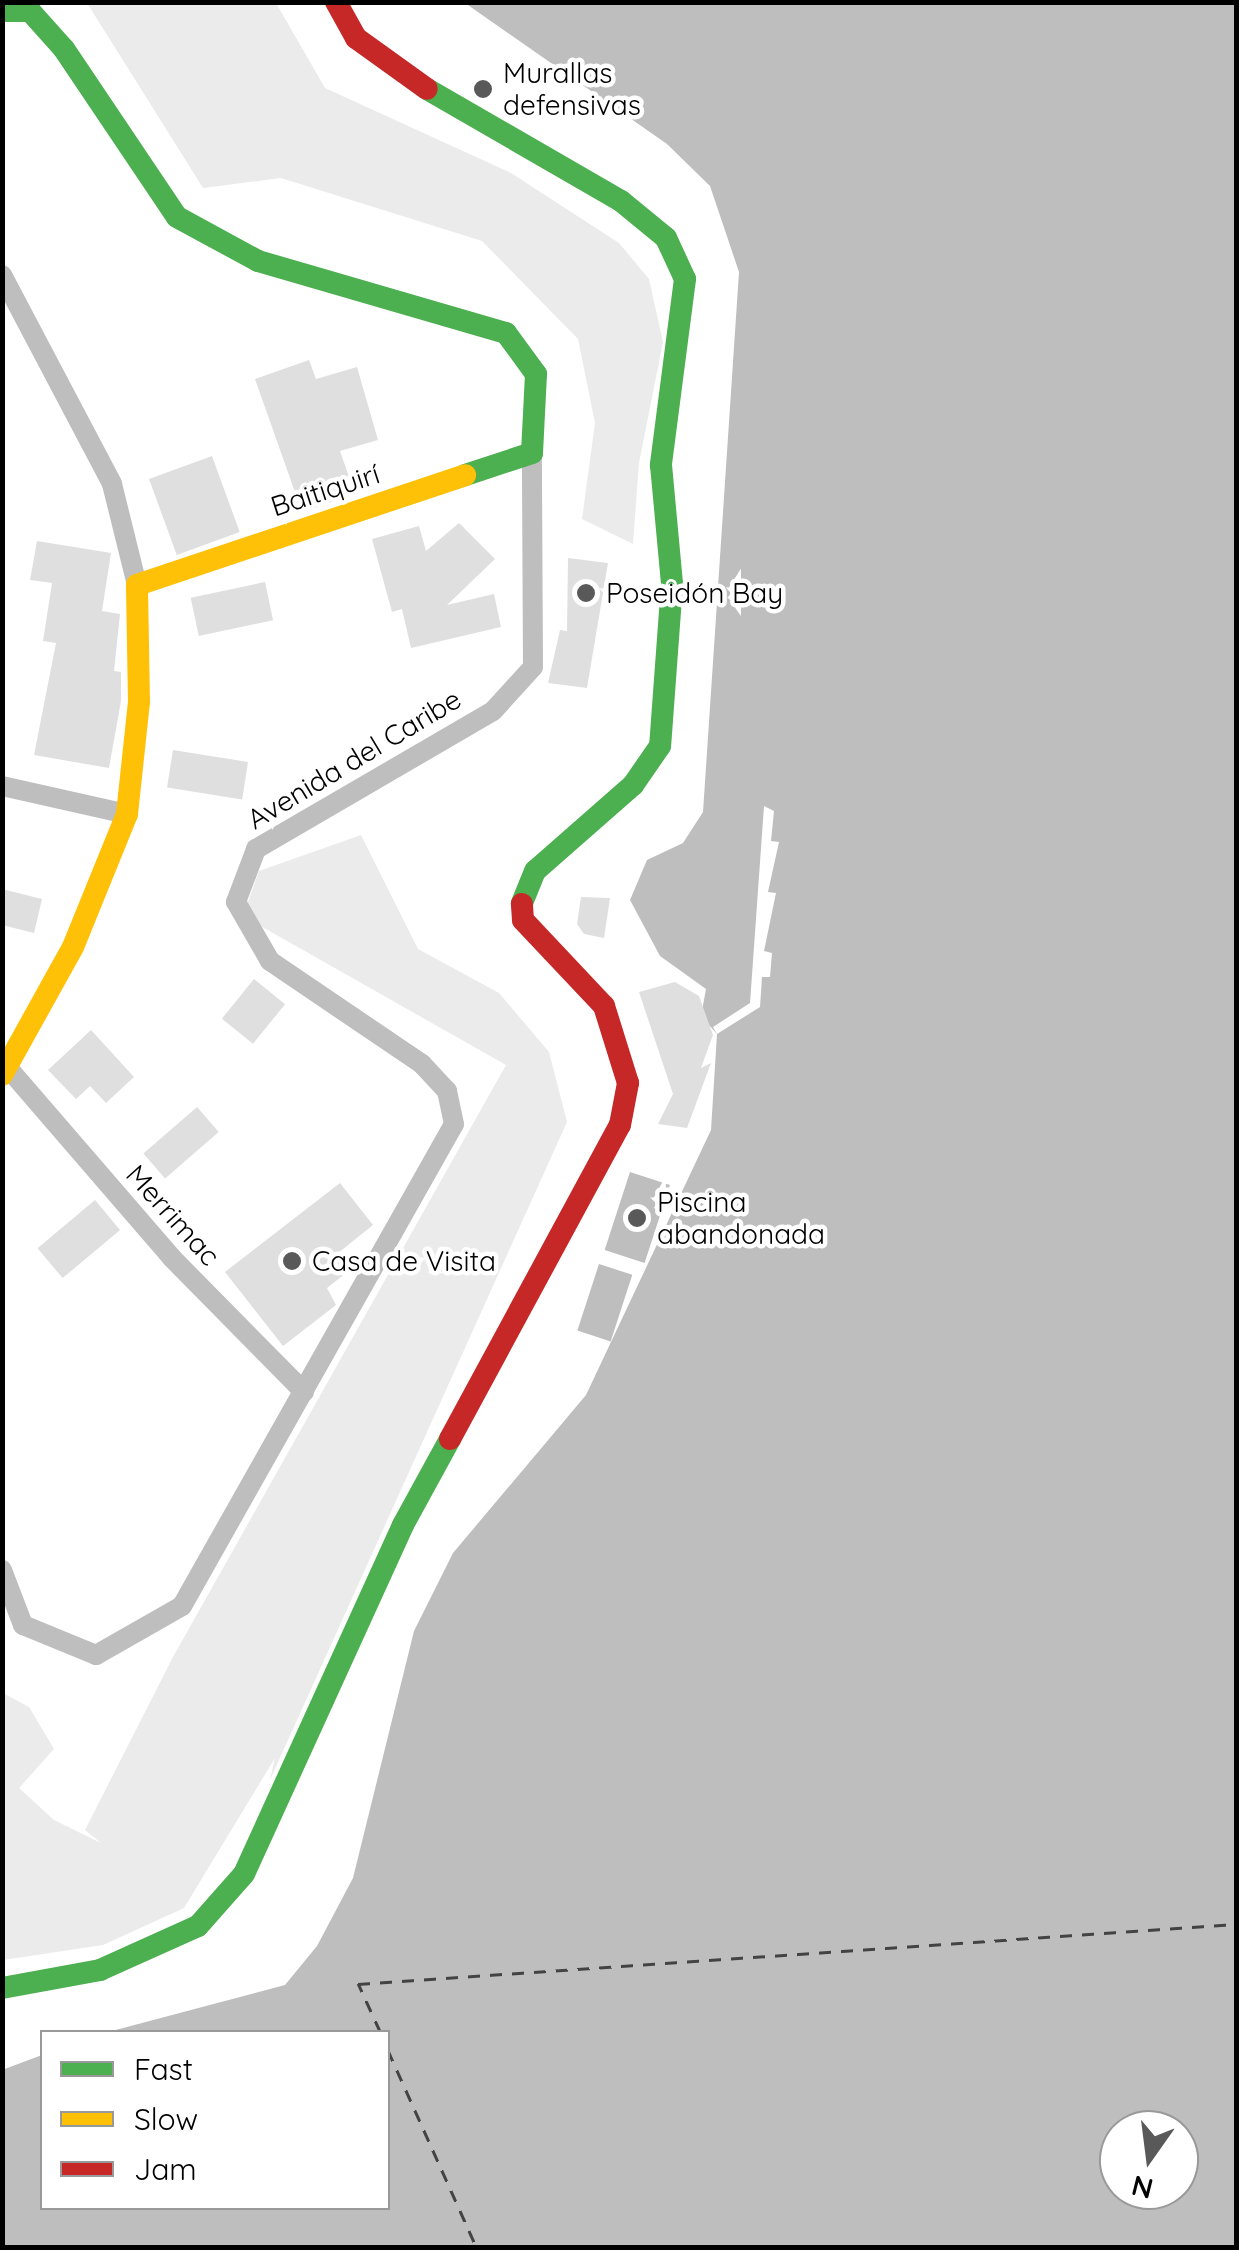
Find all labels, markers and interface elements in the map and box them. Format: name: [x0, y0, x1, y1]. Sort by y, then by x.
place label: Murallas defensivas: [503, 56, 641, 122]
marker: Murallas defensivas: [472, 78, 494, 100]
street label: Baitiquirí: [266, 457, 384, 523]
place label: Poseidón Bay: [606, 576, 783, 610]
marker: Poseidón Bay: [575, 582, 597, 604]
street label: Avenida del Caribe: [241, 682, 467, 836]
street label: Merrimac: [119, 1158, 227, 1272]
place label: Piscina abandonada: [657, 1185, 825, 1251]
marker: Piscina abandonada: [626, 1207, 648, 1229]
place label: Casa de Visita: [312, 1244, 496, 1278]
marker: Casa de Visita: [281, 1250, 303, 1272]
legend: [40, 2030, 390, 2210]
text: Fast: [134, 2050, 193, 2088]
text: Slow: [134, 2100, 198, 2138]
north arrow: [1099, 2110, 1199, 2210]
text: Jam: [134, 2150, 197, 2188]
text: N: [1128, 2168, 1156, 2207]

